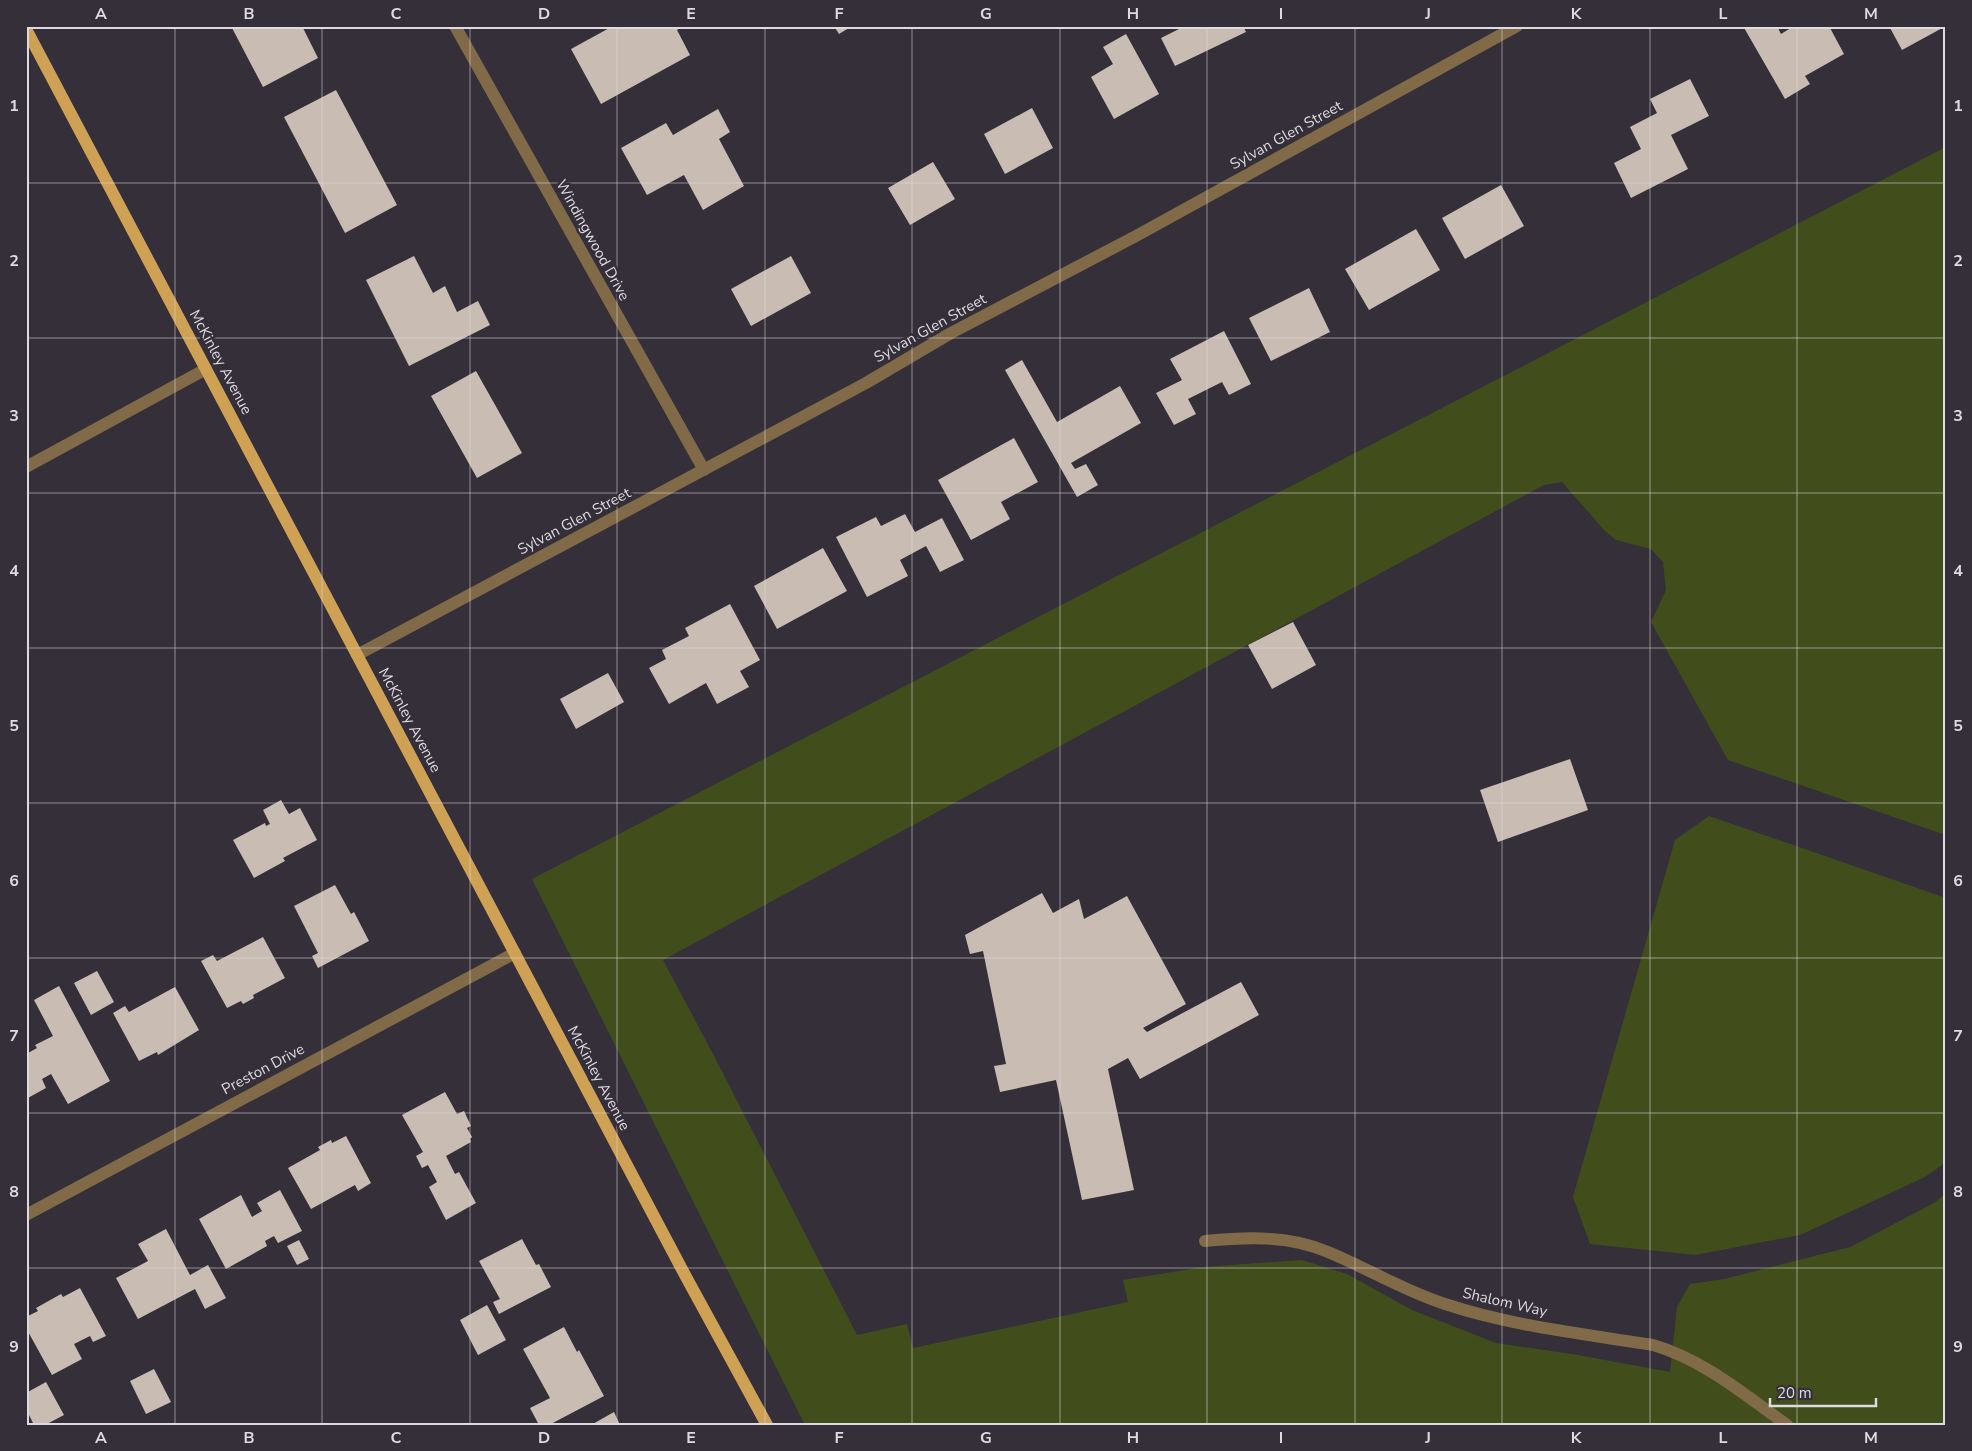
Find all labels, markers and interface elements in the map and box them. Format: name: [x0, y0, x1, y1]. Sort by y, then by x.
text: A: [95, 3, 107, 25]
text: B: [243, 3, 255, 25]
text: C: [391, 3, 402, 25]
text: D: [538, 3, 550, 25]
text: E: [686, 3, 696, 25]
text: F: [835, 3, 844, 25]
text: G: [980, 3, 992, 25]
text: H: [1127, 3, 1139, 25]
text: I: [1279, 3, 1283, 25]
text: J: [1424, 3, 1431, 25]
text: K: [1571, 3, 1583, 25]
text: L: [1719, 3, 1728, 25]
text: M: [1864, 3, 1878, 25]
text: 1: [9, 95, 19, 117]
street label: Sylvan Glen Street: [1226, 95, 1346, 174]
text: 1: [1953, 95, 1963, 117]
street label: Windingwood Drive: [551, 176, 635, 304]
text: 2: [9, 250, 19, 272]
text: 2: [1953, 250, 1963, 272]
street label: Sylvan Glen Street: [870, 288, 990, 367]
street label: McKinley Avenue: [185, 306, 257, 418]
text: 3: [9, 405, 19, 427]
text: 3: [1953, 405, 1963, 427]
street label: Sylvan Glen Street: [514, 482, 635, 559]
text: 4: [9, 560, 19, 582]
text: 4: [1953, 560, 1963, 582]
street label: McKinley Avenue: [374, 664, 446, 776]
text: 5: [9, 715, 19, 737]
text: 5: [1953, 715, 1963, 737]
text: 6: [9, 870, 19, 892]
text: 6: [1953, 870, 1963, 892]
street label: McKinley Avenue: [563, 1022, 635, 1134]
text: 7: [9, 1025, 19, 1047]
text: 7: [1953, 1025, 1963, 1047]
street label: Preston Drive: [218, 1039, 308, 1099]
text: 8: [9, 1181, 19, 1203]
text: 8: [1953, 1181, 1963, 1203]
street label: Shalom Way: [1461, 1283, 1550, 1322]
text: 9: [9, 1336, 19, 1358]
text: 9: [1953, 1336, 1963, 1358]
scale bar: [1770, 1376, 1876, 1408]
text: 20 m: [1777, 1383, 1812, 1403]
text: A: [95, 1427, 107, 1449]
text: B: [243, 1427, 255, 1449]
text: C: [391, 1427, 402, 1449]
text: D: [538, 1427, 550, 1449]
text: E: [686, 1427, 696, 1449]
text: F: [835, 1427, 844, 1449]
text: G: [980, 1427, 992, 1449]
text: H: [1127, 1427, 1139, 1449]
text: I: [1279, 1427, 1283, 1449]
text: J: [1424, 1427, 1431, 1449]
text: K: [1571, 1427, 1583, 1449]
text: L: [1719, 1427, 1728, 1449]
text: M: [1864, 1427, 1878, 1449]

